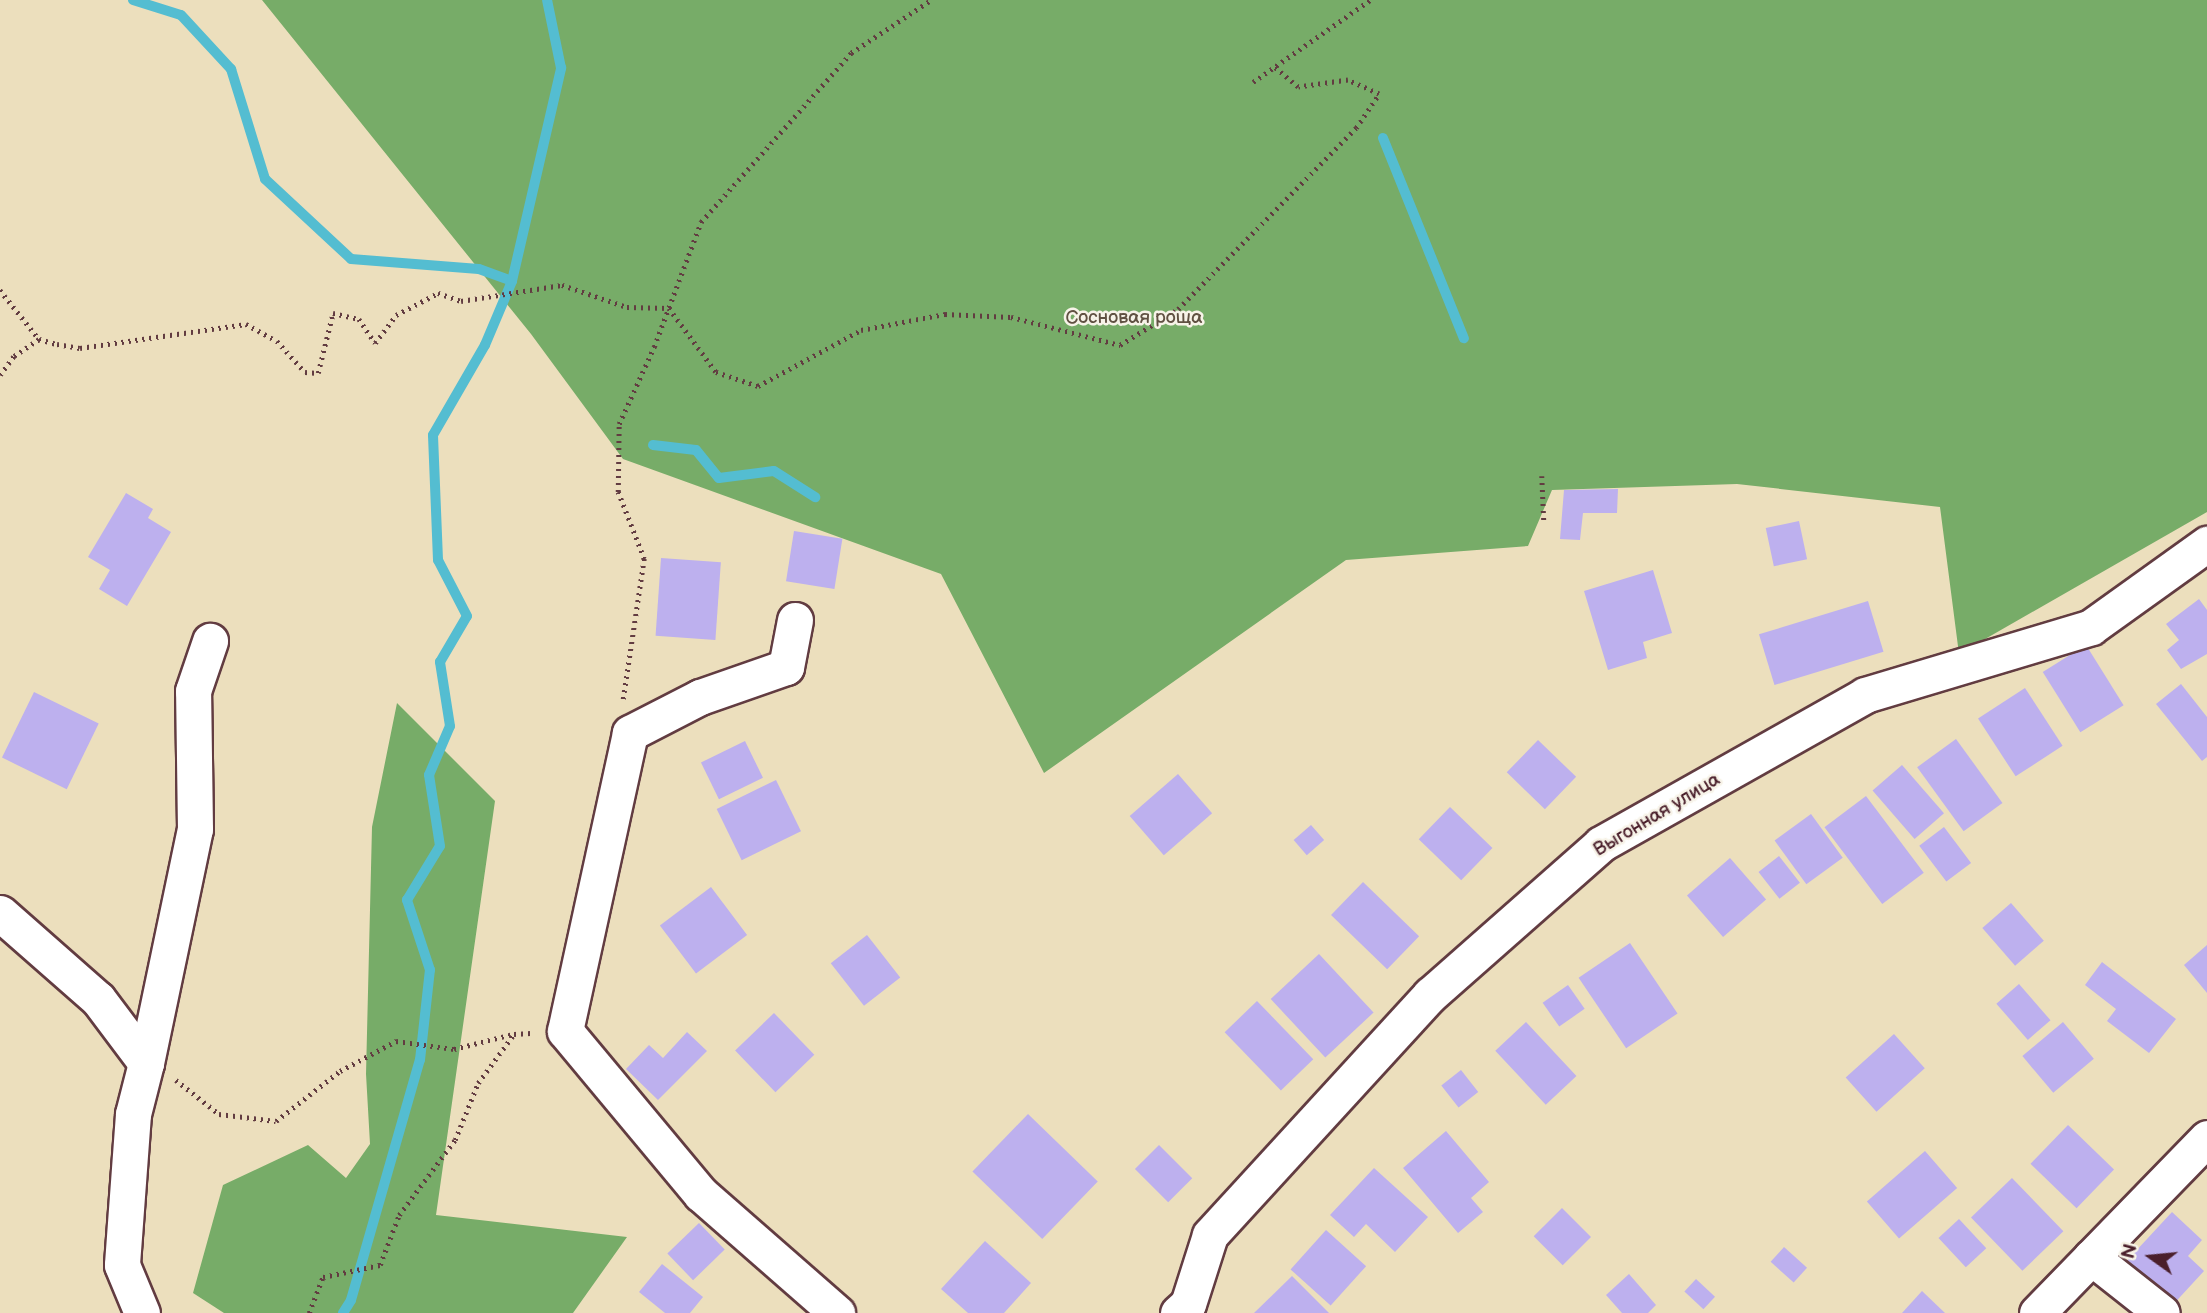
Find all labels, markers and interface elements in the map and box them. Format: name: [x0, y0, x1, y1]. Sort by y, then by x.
park label: Сосновая роща: [1065, 307, 1203, 329]
street label: Выгонная улица: [1590, 768, 1724, 862]
north arrow: [2116, 1222, 2186, 1292]
text: N: [2117, 1242, 2143, 1261]

